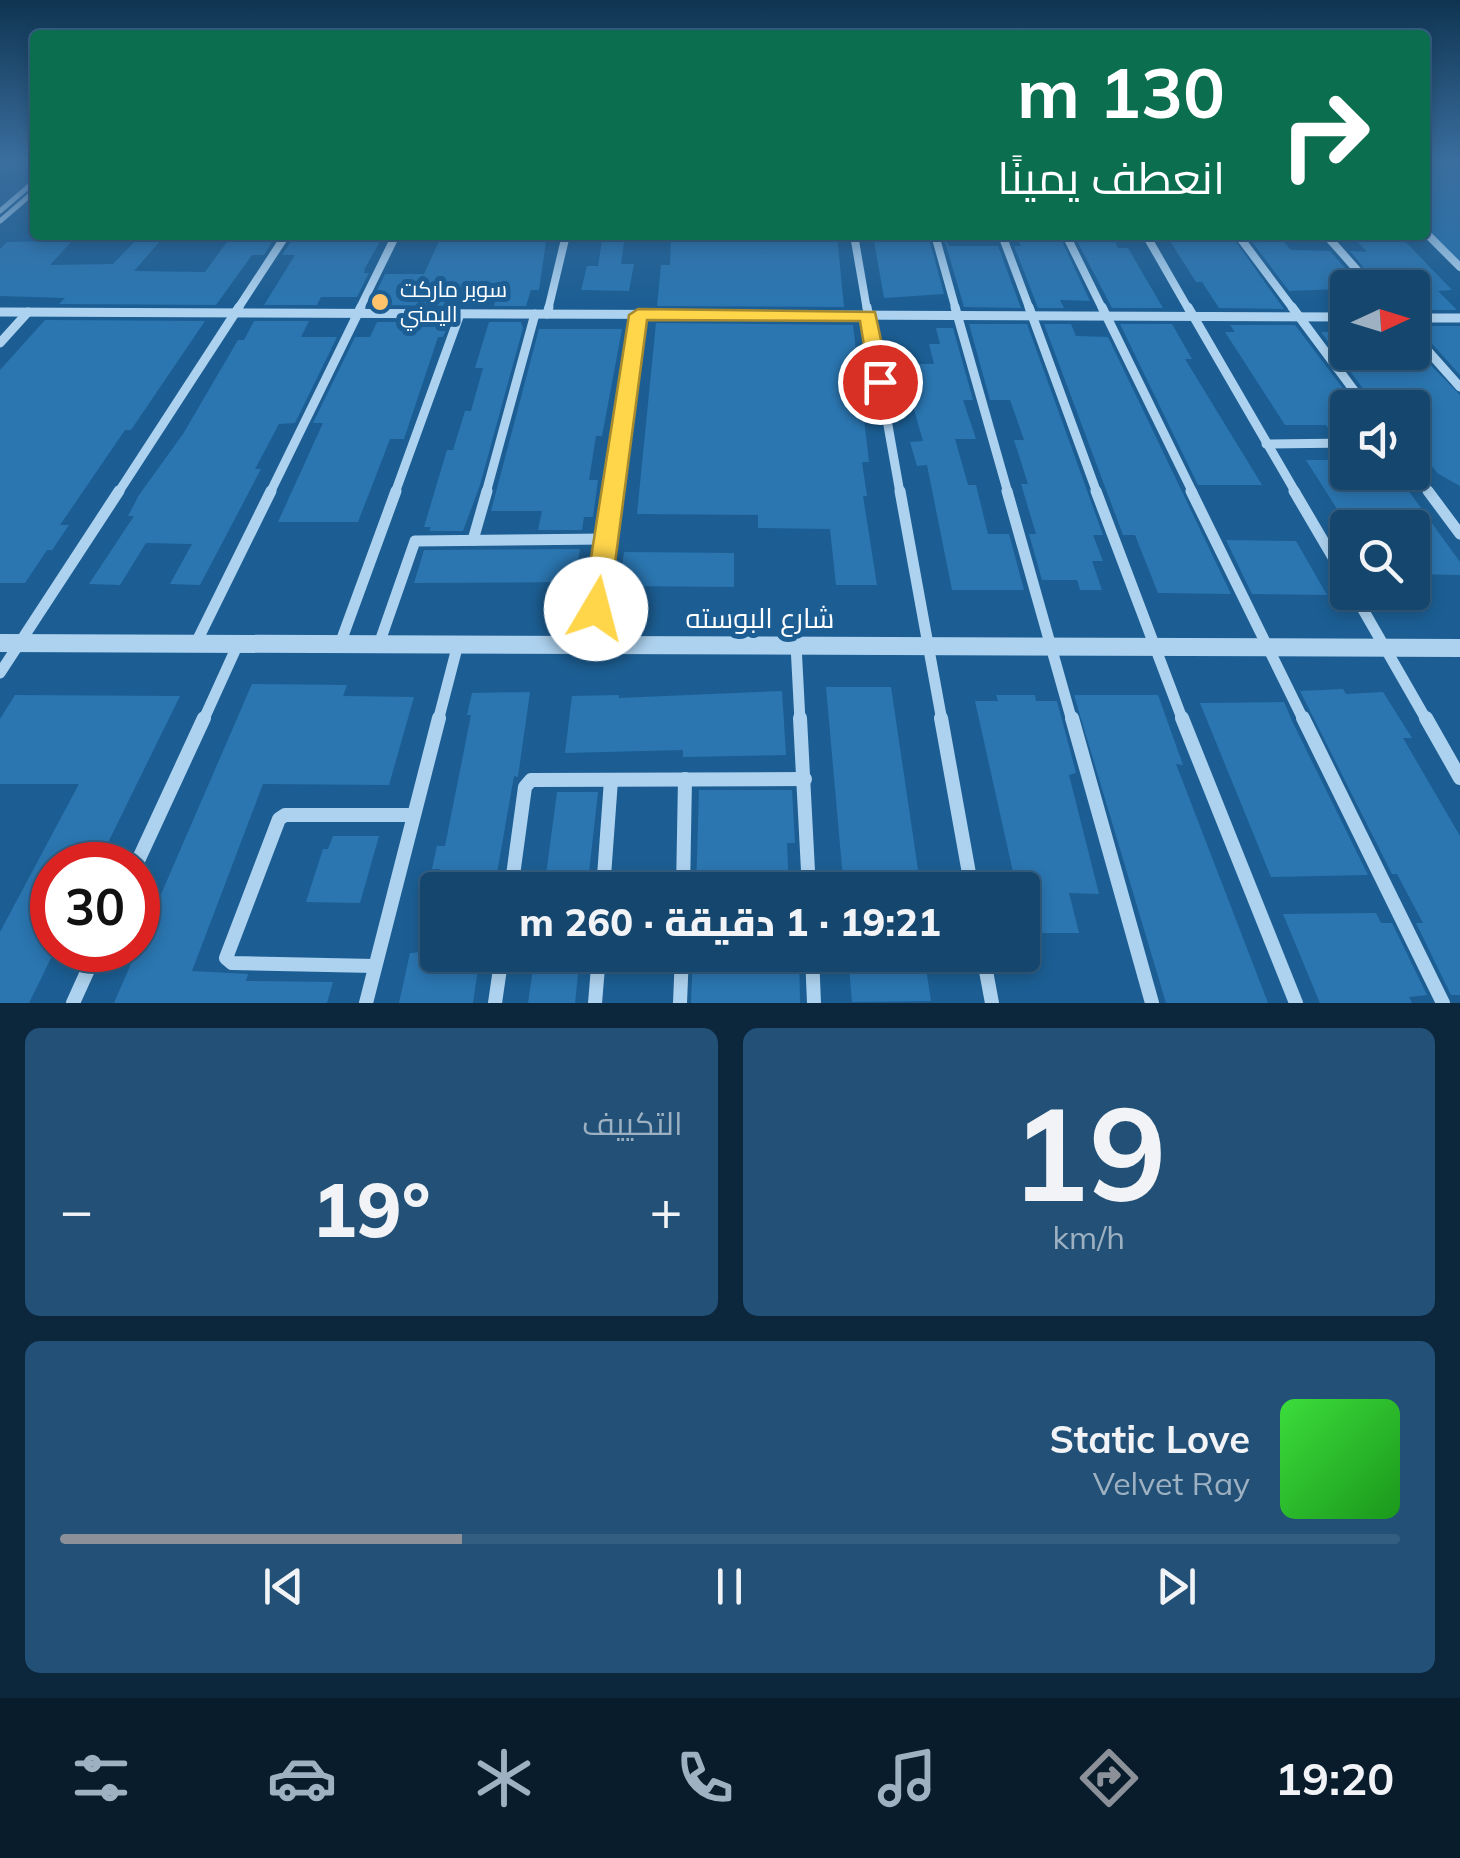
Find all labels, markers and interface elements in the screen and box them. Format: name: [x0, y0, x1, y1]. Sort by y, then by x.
text: 130 m: [1017, 48, 1225, 136]
icon: right: [1260, 70, 1390, 200]
text: انعطف يمينًا: [997, 149, 1225, 205]
north arrow: [1330, 270, 1430, 370]
map controls: [1330, 270, 1430, 610]
place label: سوبر ماركت اليمني: [400, 275, 507, 331]
marker: سوبر ماركت اليمني: [369, 291, 391, 313]
pin: [838, 340, 923, 425]
icon: arrive: [853, 355, 908, 410]
button: sound: [1330, 390, 1430, 490]
button: search: [1330, 510, 1430, 610]
position arrow: [544, 557, 648, 661]
street label: شارع البوسته: [686, 600, 834, 637]
speed limit sign: 30: [30, 842, 160, 972]
text: 19:21 · 1 دقيقة · 260 m: [519, 898, 941, 946]
text: 19: [1011, 1070, 1167, 1234]
text: التكييف: [582, 1103, 683, 1143]
text: 19°: [312, 1162, 431, 1256]
text: −: [60, 1175, 93, 1244]
text: +: [649, 1175, 683, 1244]
text: km/h: [1053, 1217, 1125, 1257]
text: Static Love: [1050, 1415, 1250, 1463]
text: Velvet Ray: [1093, 1463, 1250, 1503]
icon: previous: [256, 1559, 311, 1614]
icon: pause: [702, 1559, 757, 1614]
icon: next: [1149, 1559, 1204, 1614]
icon: filters: [66, 1743, 136, 1813]
icon: car: [267, 1743, 337, 1813]
icon: climate: [469, 1743, 539, 1813]
icon: phone: [670, 1743, 740, 1813]
icon: music: [872, 1743, 942, 1813]
icon: directions: [1074, 1743, 1144, 1813]
text: 19:20: [1275, 1750, 1394, 1806]

